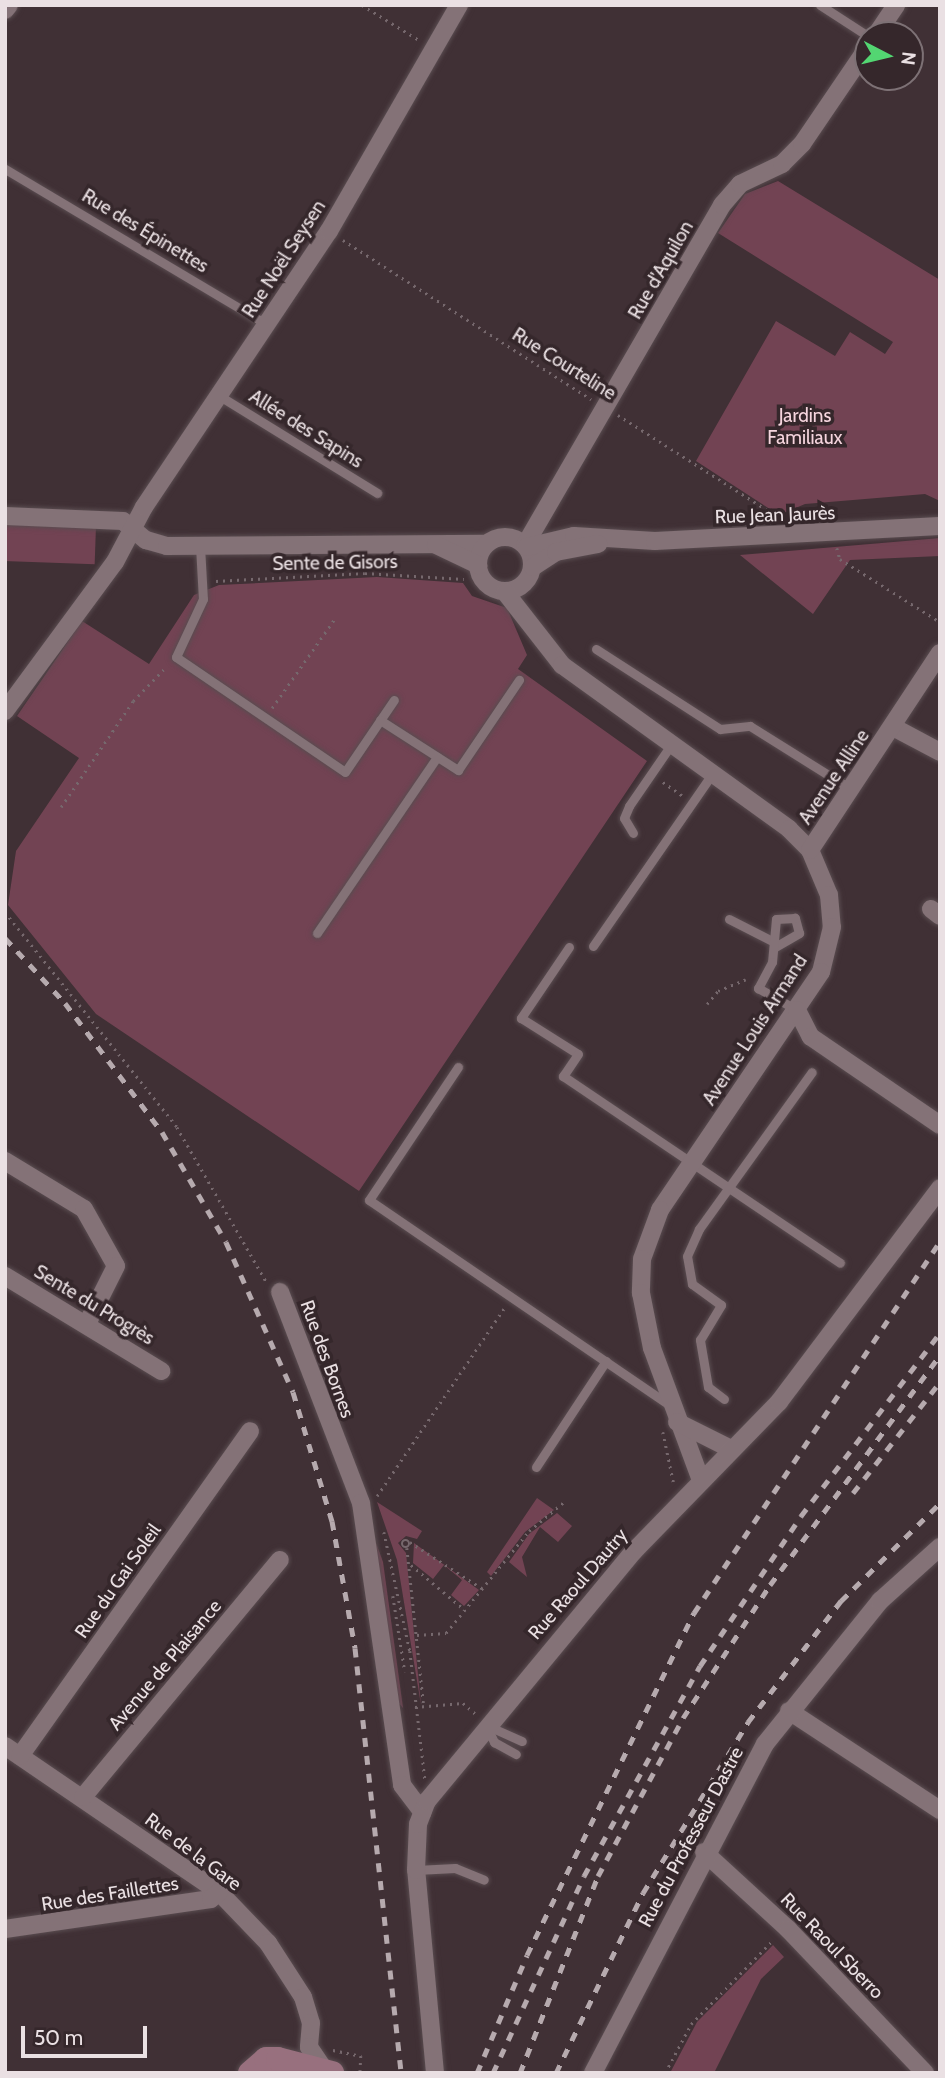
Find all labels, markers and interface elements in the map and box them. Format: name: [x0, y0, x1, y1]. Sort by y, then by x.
north arrow: [854, 21, 924, 91]
text: N: [896, 50, 921, 66]
street label: Rue des Épinettes: [78, 184, 212, 278]
street label: Rue Noël Seysen: [237, 196, 331, 322]
street label: Rue d'Aquilon: [624, 217, 698, 323]
street label: Rue Courteline: [508, 323, 620, 405]
street label: Allée des Sapins: [245, 385, 367, 473]
park label: Jardins Familiaux: [767, 405, 843, 449]
street label: Rue Jean Jaurès: [714, 502, 836, 528]
street label: Sente de Gisors: [272, 551, 398, 575]
street label: Avenue Alline: [794, 725, 874, 829]
street label: Avenue Louis Armand: [698, 950, 812, 1110]
street label: Sente du Progrès: [30, 1260, 158, 1350]
street label: Rue des Bornes: [295, 1297, 359, 1421]
street label: Rue du Gai Soleil: [70, 1519, 166, 1643]
street label: Rue Raoul Dautry: [524, 1524, 632, 1644]
street label: Avenue de Plaisance: [104, 1595, 226, 1735]
street label: Rue du Professeur Dastre: [634, 1743, 748, 1931]
street label: Rue de la Gare: [140, 1808, 246, 1896]
street label: Rue des Faillettes: [40, 1872, 180, 1916]
street label: Rue Raoul Sberro: [776, 1888, 888, 2004]
scale bar: [24, 2011, 150, 2056]
text: 50 m: [34, 2025, 83, 2050]

